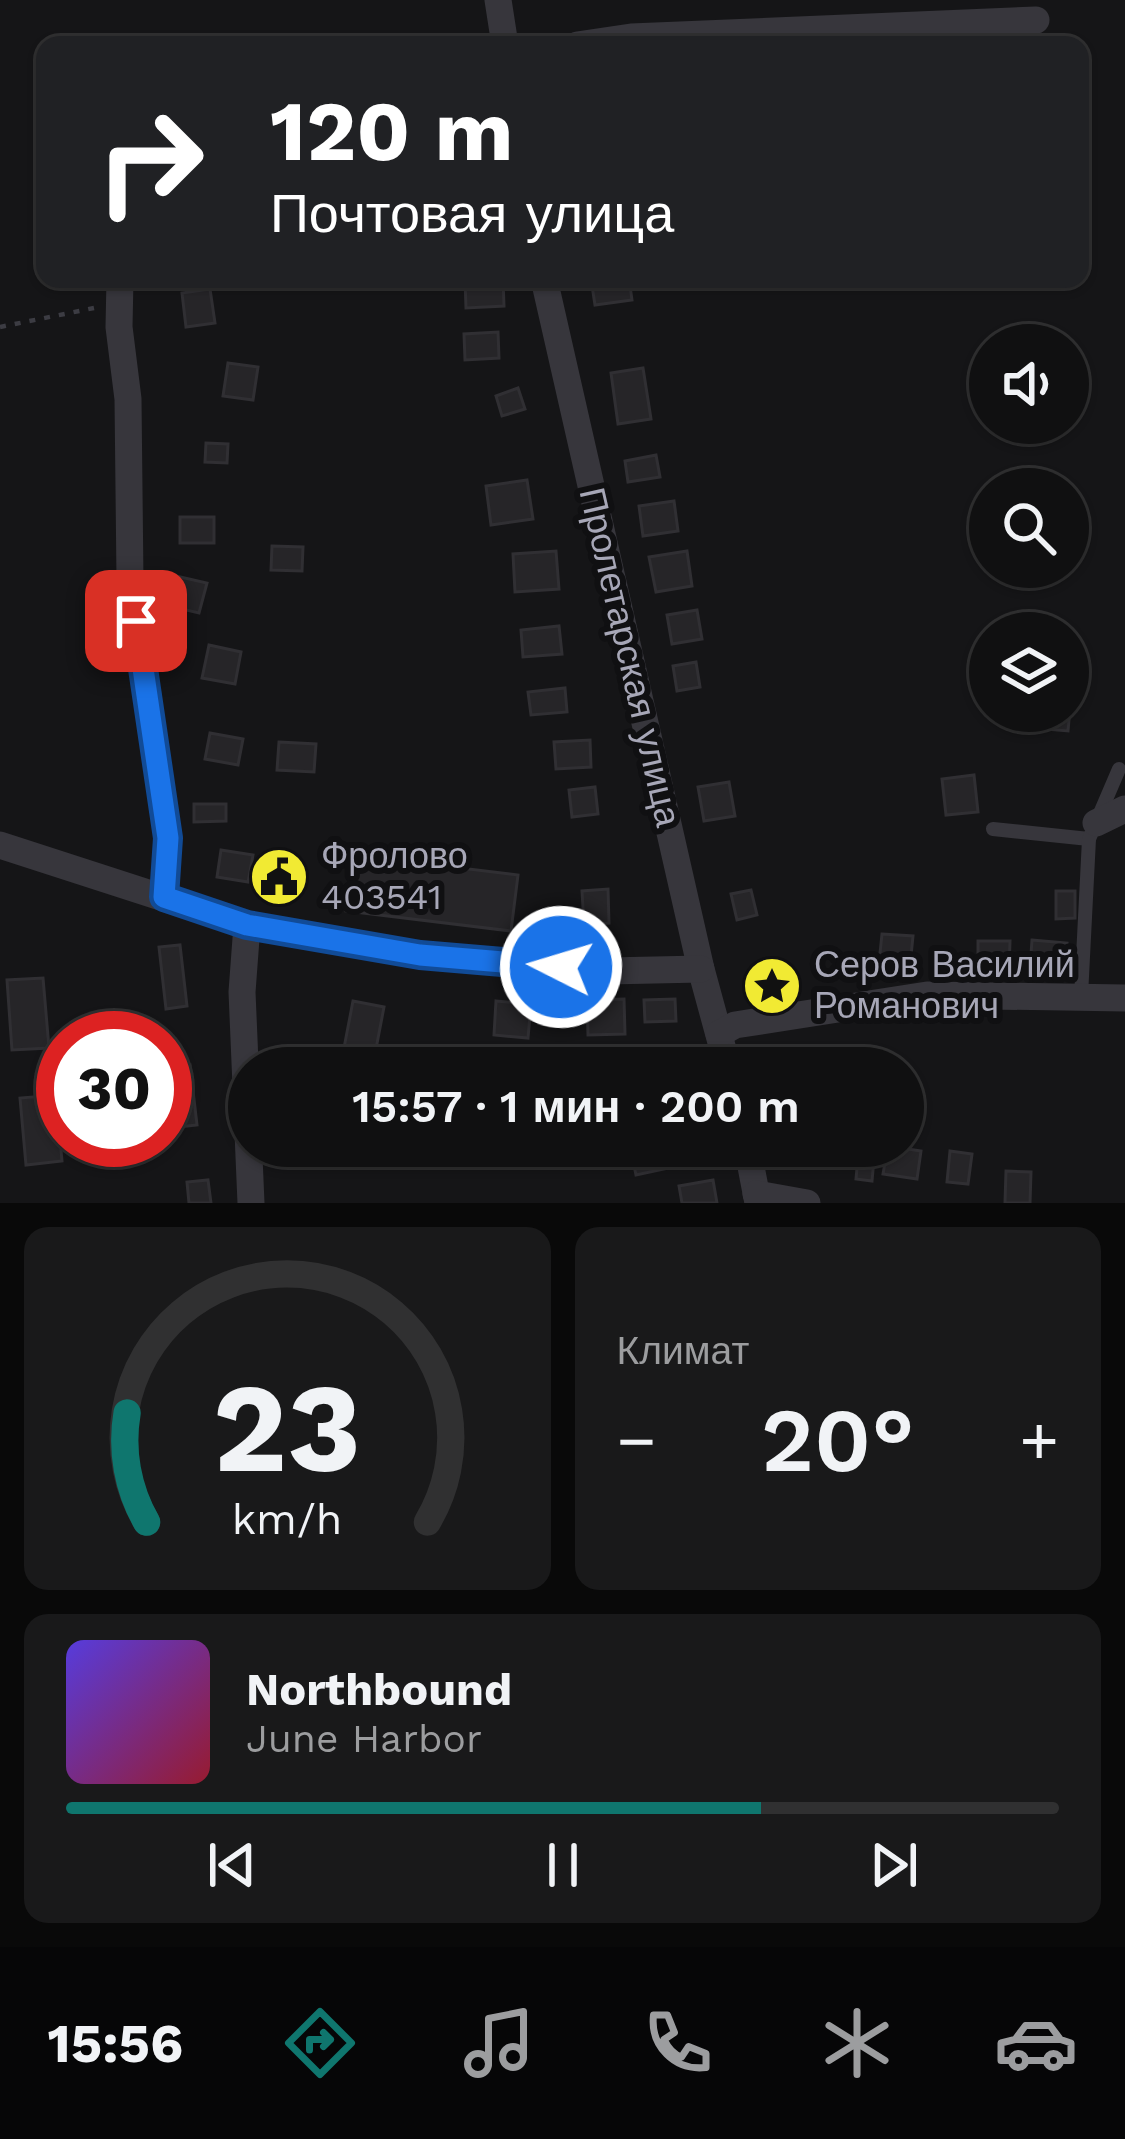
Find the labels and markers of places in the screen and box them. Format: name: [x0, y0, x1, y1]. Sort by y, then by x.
pin: [85, 570, 187, 672]
place label: Фролово 403541: [321, 835, 468, 918]
public building icon: Фролово 403541: [248, 846, 310, 908]
place label: Серов Василий Романович: [814, 944, 1075, 1027]
place icon: Серов Василий Романович: [741, 955, 803, 1017]

